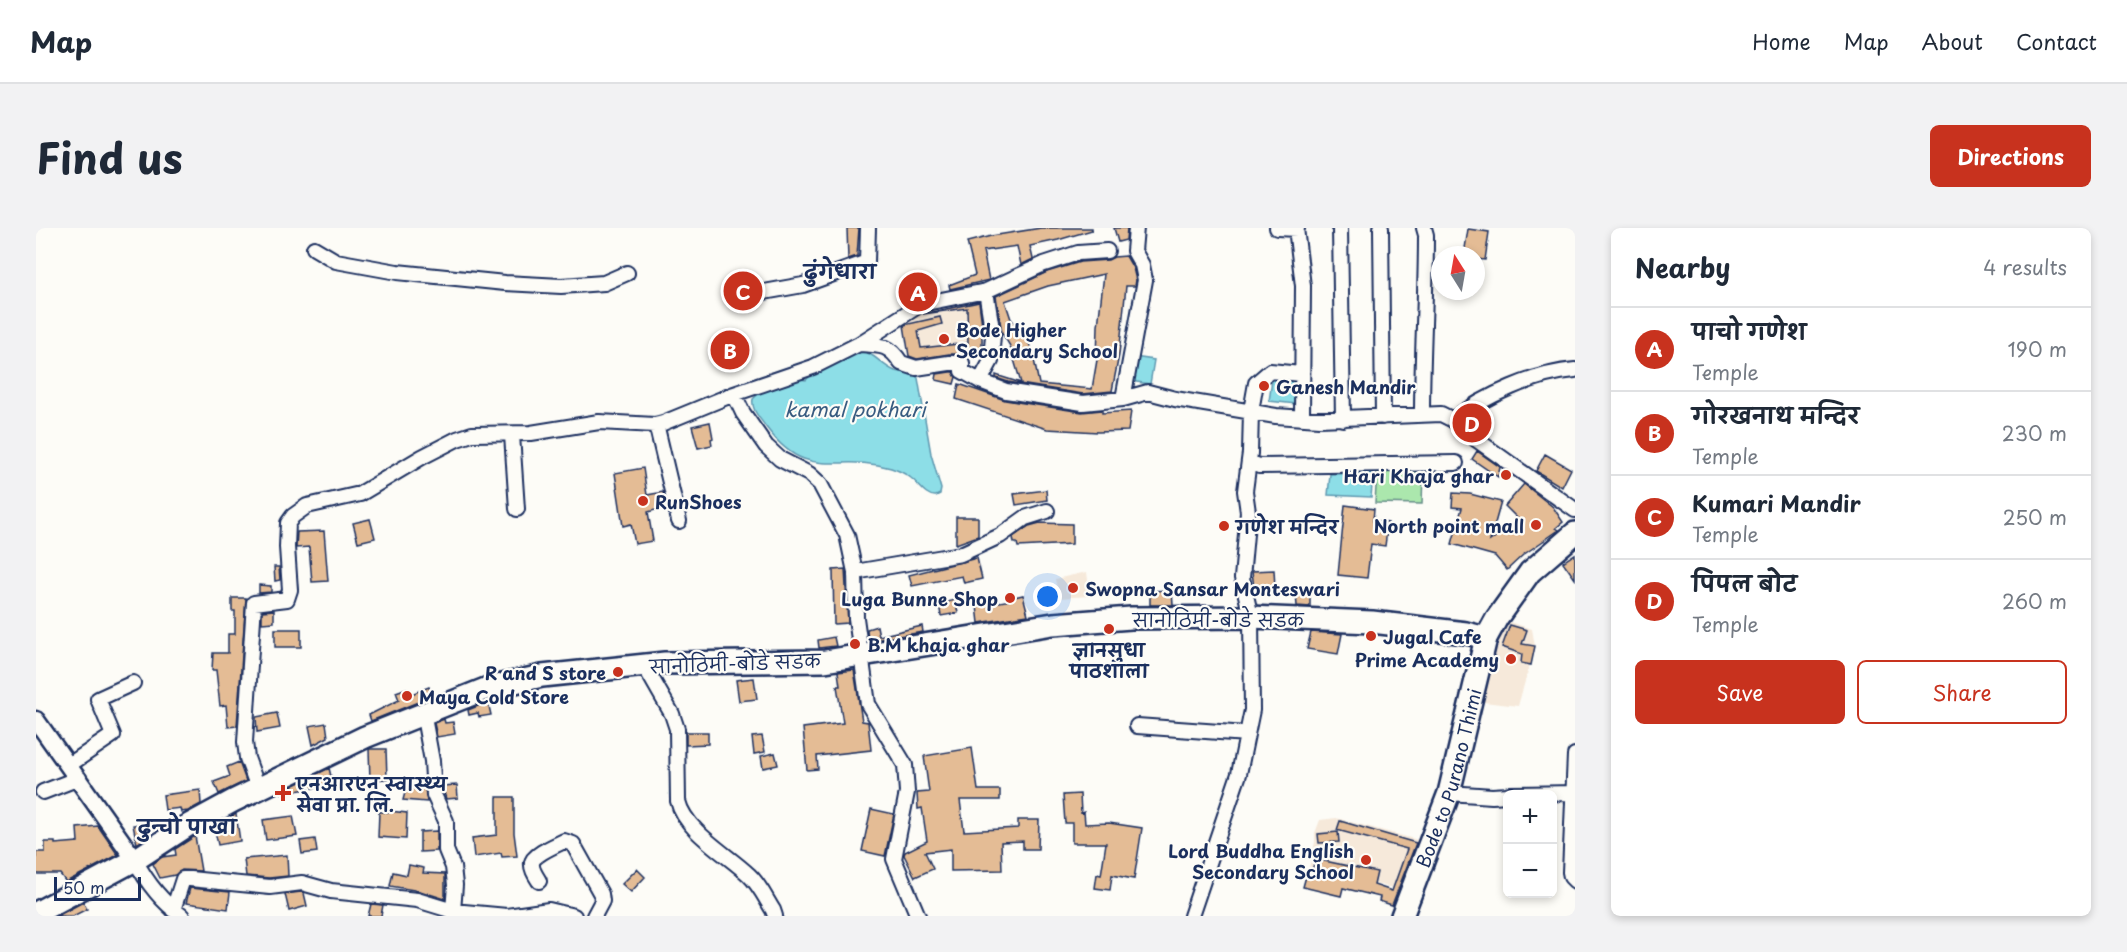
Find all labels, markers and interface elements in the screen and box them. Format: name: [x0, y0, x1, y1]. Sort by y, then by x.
text: Map: [30, 20, 92, 63]
text: Home: [1752, 25, 1811, 57]
text: Map: [1844, 25, 1889, 57]
text: About: [1922, 25, 1983, 57]
text: Contact: [2016, 25, 2097, 57]
text: Find us: [36, 125, 183, 188]
button: Directions: [1930, 125, 2091, 187]
north arrow: [1431, 246, 1485, 300]
text: Nearby: [1635, 248, 1730, 287]
text: 4 results: [1983, 252, 2067, 282]
district label: ढुंगेधारा: [802, 256, 878, 287]
pin: C: [724, 268, 762, 314]
pin: A: [898, 270, 938, 314]
text: पाचो गणेश: [1692, 314, 1806, 347]
place label: Bode Higher Secondary School: [956, 316, 1118, 364]
pin: B: [710, 328, 750, 372]
marker: Bode Higher Secondary School: [937, 332, 951, 346]
text: A: [1647, 334, 1662, 364]
text: 190 m: [2008, 334, 2067, 364]
text: Temple: [1692, 357, 1759, 387]
place label: Ganesh Mandir: [1276, 373, 1416, 400]
marker: Ganesh Mandir: [1257, 379, 1271, 393]
water label: kamal pokhari: [784, 394, 929, 424]
text: गोरखनाथ मन्दिर: [1692, 398, 1859, 431]
pin: D: [1452, 400, 1492, 446]
text: B: [1648, 418, 1661, 448]
text: 230 m: [2002, 418, 2067, 448]
text: Temple: [1692, 441, 1759, 471]
place label: Hari Khaja ghar: [1343, 462, 1495, 489]
marker: Hari Khaja ghar: [1499, 468, 1513, 482]
text: Kumari Mandir: [1692, 486, 1861, 519]
place label: RunShoes: [655, 488, 742, 515]
marker: RunShoes: [636, 494, 650, 508]
text: C: [1647, 502, 1662, 532]
text: 250 m: [2003, 502, 2067, 532]
place label: North point mall: [1374, 512, 1524, 539]
place label: गणेश मन्दिर: [1234, 513, 1340, 540]
marker: North point mall: [1529, 518, 1543, 532]
marker: गणेश मन्दिर: [1217, 519, 1231, 533]
text: Temple: [1692, 519, 1759, 549]
text: पिपल बोट: [1692, 566, 1797, 599]
place label: Swopna Sansar Monteswari: [1085, 575, 1340, 602]
marker: Swopna Sansar Monteswari: [1066, 581, 1080, 595]
your location: [1033, 582, 1062, 611]
place label: Luga Bunne Shop: [841, 585, 998, 612]
text: D: [1647, 586, 1662, 616]
text: 260 m: [2002, 586, 2067, 616]
marker: Luga Bunne Shop: [1003, 591, 1017, 605]
street label: सानोठिमी-बोडे सडक: [1131, 606, 1305, 633]
text: Temple: [1692, 609, 1759, 639]
marker: ज्ञानसुधा पाठशाला: [1102, 622, 1116, 636]
place label: Jugal Cafe: [1383, 623, 1482, 650]
marker: Jugal Cafe: [1364, 629, 1378, 643]
place label: B.M khaja ghar: [867, 631, 1010, 658]
place label: ज्ञानसुधा पाठशाला: [1068, 636, 1150, 684]
marker: B.M khaja ghar: [848, 637, 862, 651]
street label: सानोठिमी-बोडे सडक: [648, 646, 823, 680]
place label: Prime Academy: [1355, 646, 1499, 673]
marker: Prime Academy: [1504, 652, 1518, 666]
place label: R and S store: [485, 659, 606, 686]
button: Save: [1635, 660, 1845, 724]
button: Share: [1857, 660, 2067, 724]
marker: R and S store: [611, 665, 625, 679]
place label: Maya Cold Store: [419, 683, 569, 710]
street label: Bode to Purano Thimi: [1408, 685, 1487, 871]
marker: Maya Cold Store: [400, 689, 414, 703]
place label: एनआरएन स्वास्थ्य सेवा प्रा. लि.: [294, 770, 449, 818]
marker: एनआरएन स्वास्थ्य सेवा प्रा. लि.: [274, 784, 292, 802]
map controls: [1503, 790, 1557, 898]
button: +: [1503, 790, 1557, 844]
district label: ढुन्चो पाखा: [136, 811, 238, 842]
place label: Lord Buddha English Secondary School: [1168, 837, 1354, 885]
button: −: [1503, 844, 1557, 898]
marker: Lord Buddha English Secondary School: [1359, 853, 1373, 867]
scale bar: [54, 874, 141, 902]
text: 50 m: [63, 875, 104, 899]

